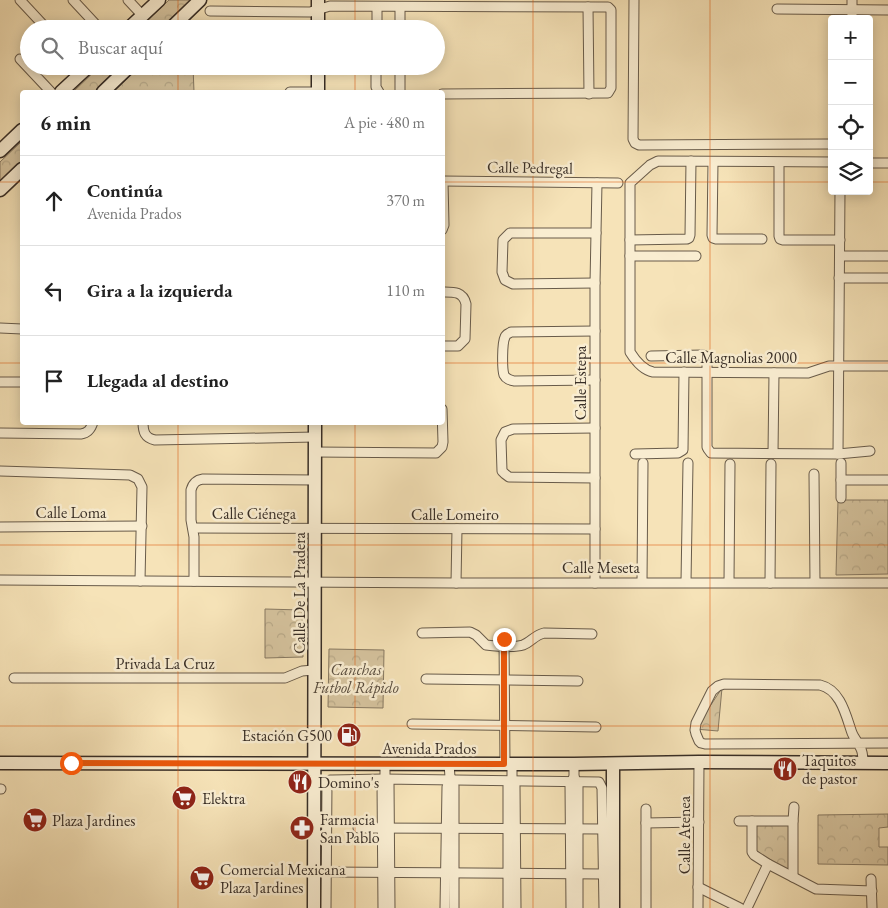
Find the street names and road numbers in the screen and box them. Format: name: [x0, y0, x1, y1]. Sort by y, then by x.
street label: Calle Pedregal: [487, 156, 573, 179]
street label: Calle Estepa: [570, 345, 591, 420]
street label: Calle Magnolias 2000: [665, 347, 797, 368]
street label: Calle Loma: [36, 502, 107, 523]
street label: Calle Ciénega: [212, 503, 297, 524]
street label: Calle Lomeiro: [411, 504, 499, 525]
street label: Calle De La Pradera: [289, 531, 310, 654]
street label: Calle Meseta: [562, 557, 641, 578]
street label: Privada La Cruz: [115, 653, 215, 674]
street label: Avenida Prados: [381, 738, 476, 759]
street label: Calle Atenea: [674, 795, 695, 874]

